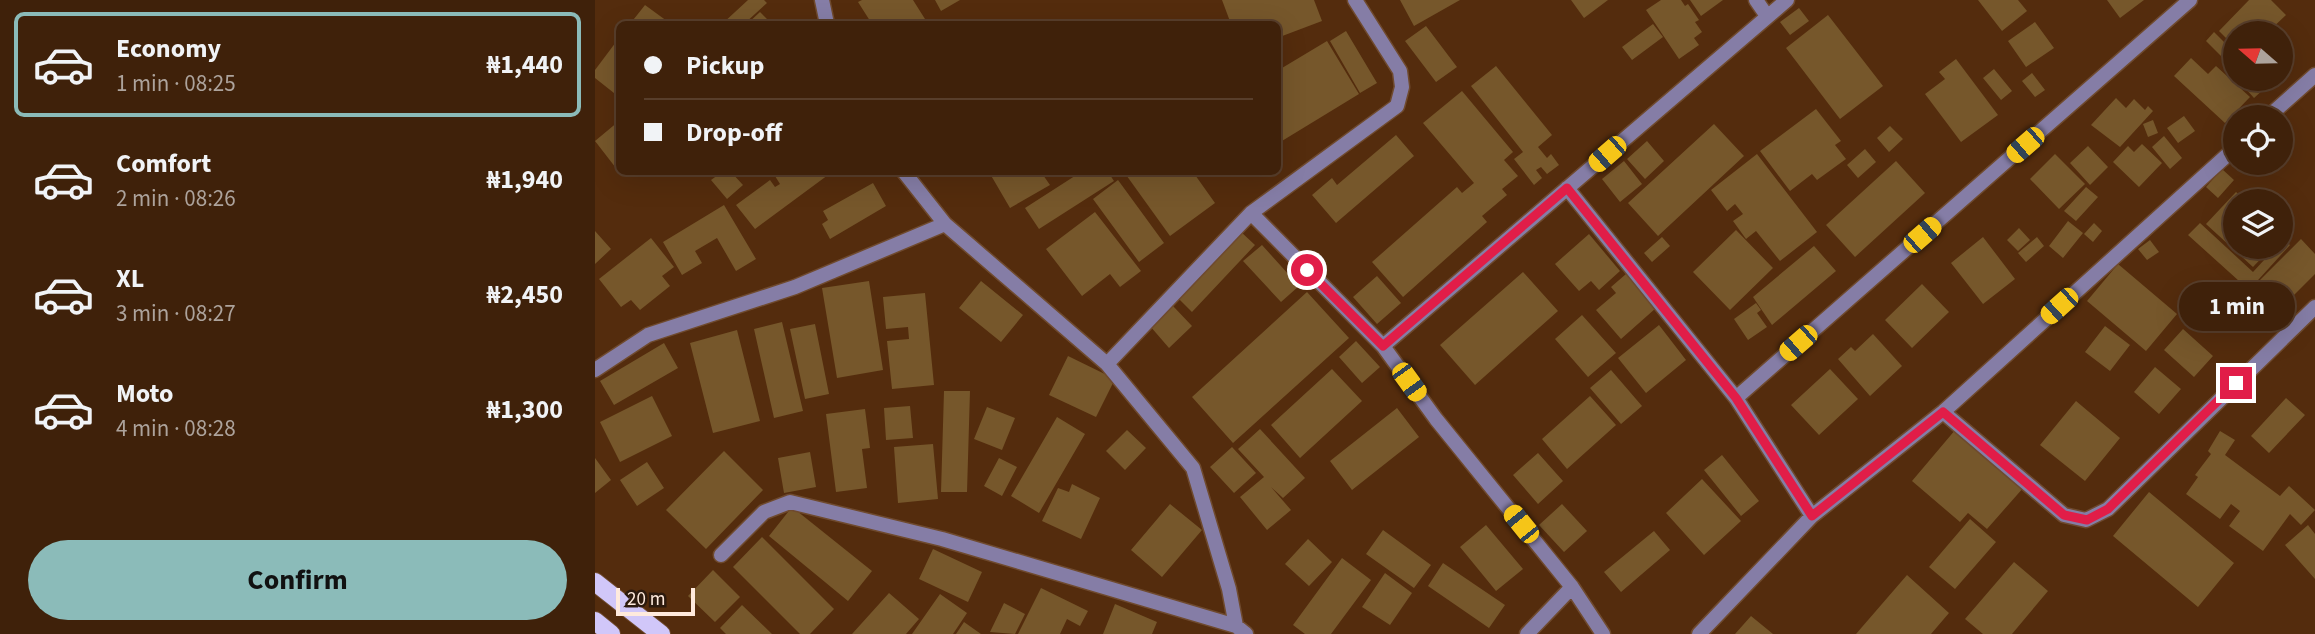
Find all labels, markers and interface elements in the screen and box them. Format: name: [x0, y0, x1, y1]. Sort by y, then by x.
north arrow: [2223, 21, 2293, 91]
map controls: [2223, 21, 2293, 259]
text: Economy: [116, 30, 221, 67]
icon: car: [32, 33, 95, 96]
text: ₦1,440: [487, 46, 563, 83]
text: Pickup: [686, 47, 764, 84]
text: 1 min · 08:25: [116, 67, 236, 100]
button: locate: [2223, 105, 2293, 175]
text: Drop-off: [686, 114, 782, 151]
car: [2003, 123, 2048, 167]
car: [1585, 132, 1630, 176]
text: Comfort: [116, 145, 211, 182]
icon: car: [32, 148, 95, 211]
text: ₦1,940: [487, 161, 563, 198]
text: 2 min · 08:26: [116, 182, 236, 215]
button: layers: [2223, 189, 2293, 259]
car: [1900, 213, 1945, 257]
route start: [1291, 254, 1323, 286]
text: XL: [116, 260, 144, 297]
icon: car: [32, 263, 95, 326]
text: ₦2,450: [487, 276, 563, 313]
callout: 1 min: [2178, 282, 2294, 330]
car: [2037, 284, 2082, 328]
text: 1 min: [2209, 290, 2265, 323]
text: 3 min · 08:27: [116, 297, 236, 330]
car: [1776, 321, 1821, 365]
car: [1389, 359, 1430, 405]
route end: [2220, 367, 2252, 399]
text: Moto: [116, 375, 173, 412]
icon: car: [32, 378, 95, 441]
text: ₦1,300: [487, 391, 563, 428]
text: 4 min · 08:28: [116, 412, 236, 445]
car: [1500, 501, 1543, 547]
button: Confirm: [28, 540, 567, 620]
scale bar: [616, 585, 695, 617]
text: 20 m: [627, 586, 665, 613]

